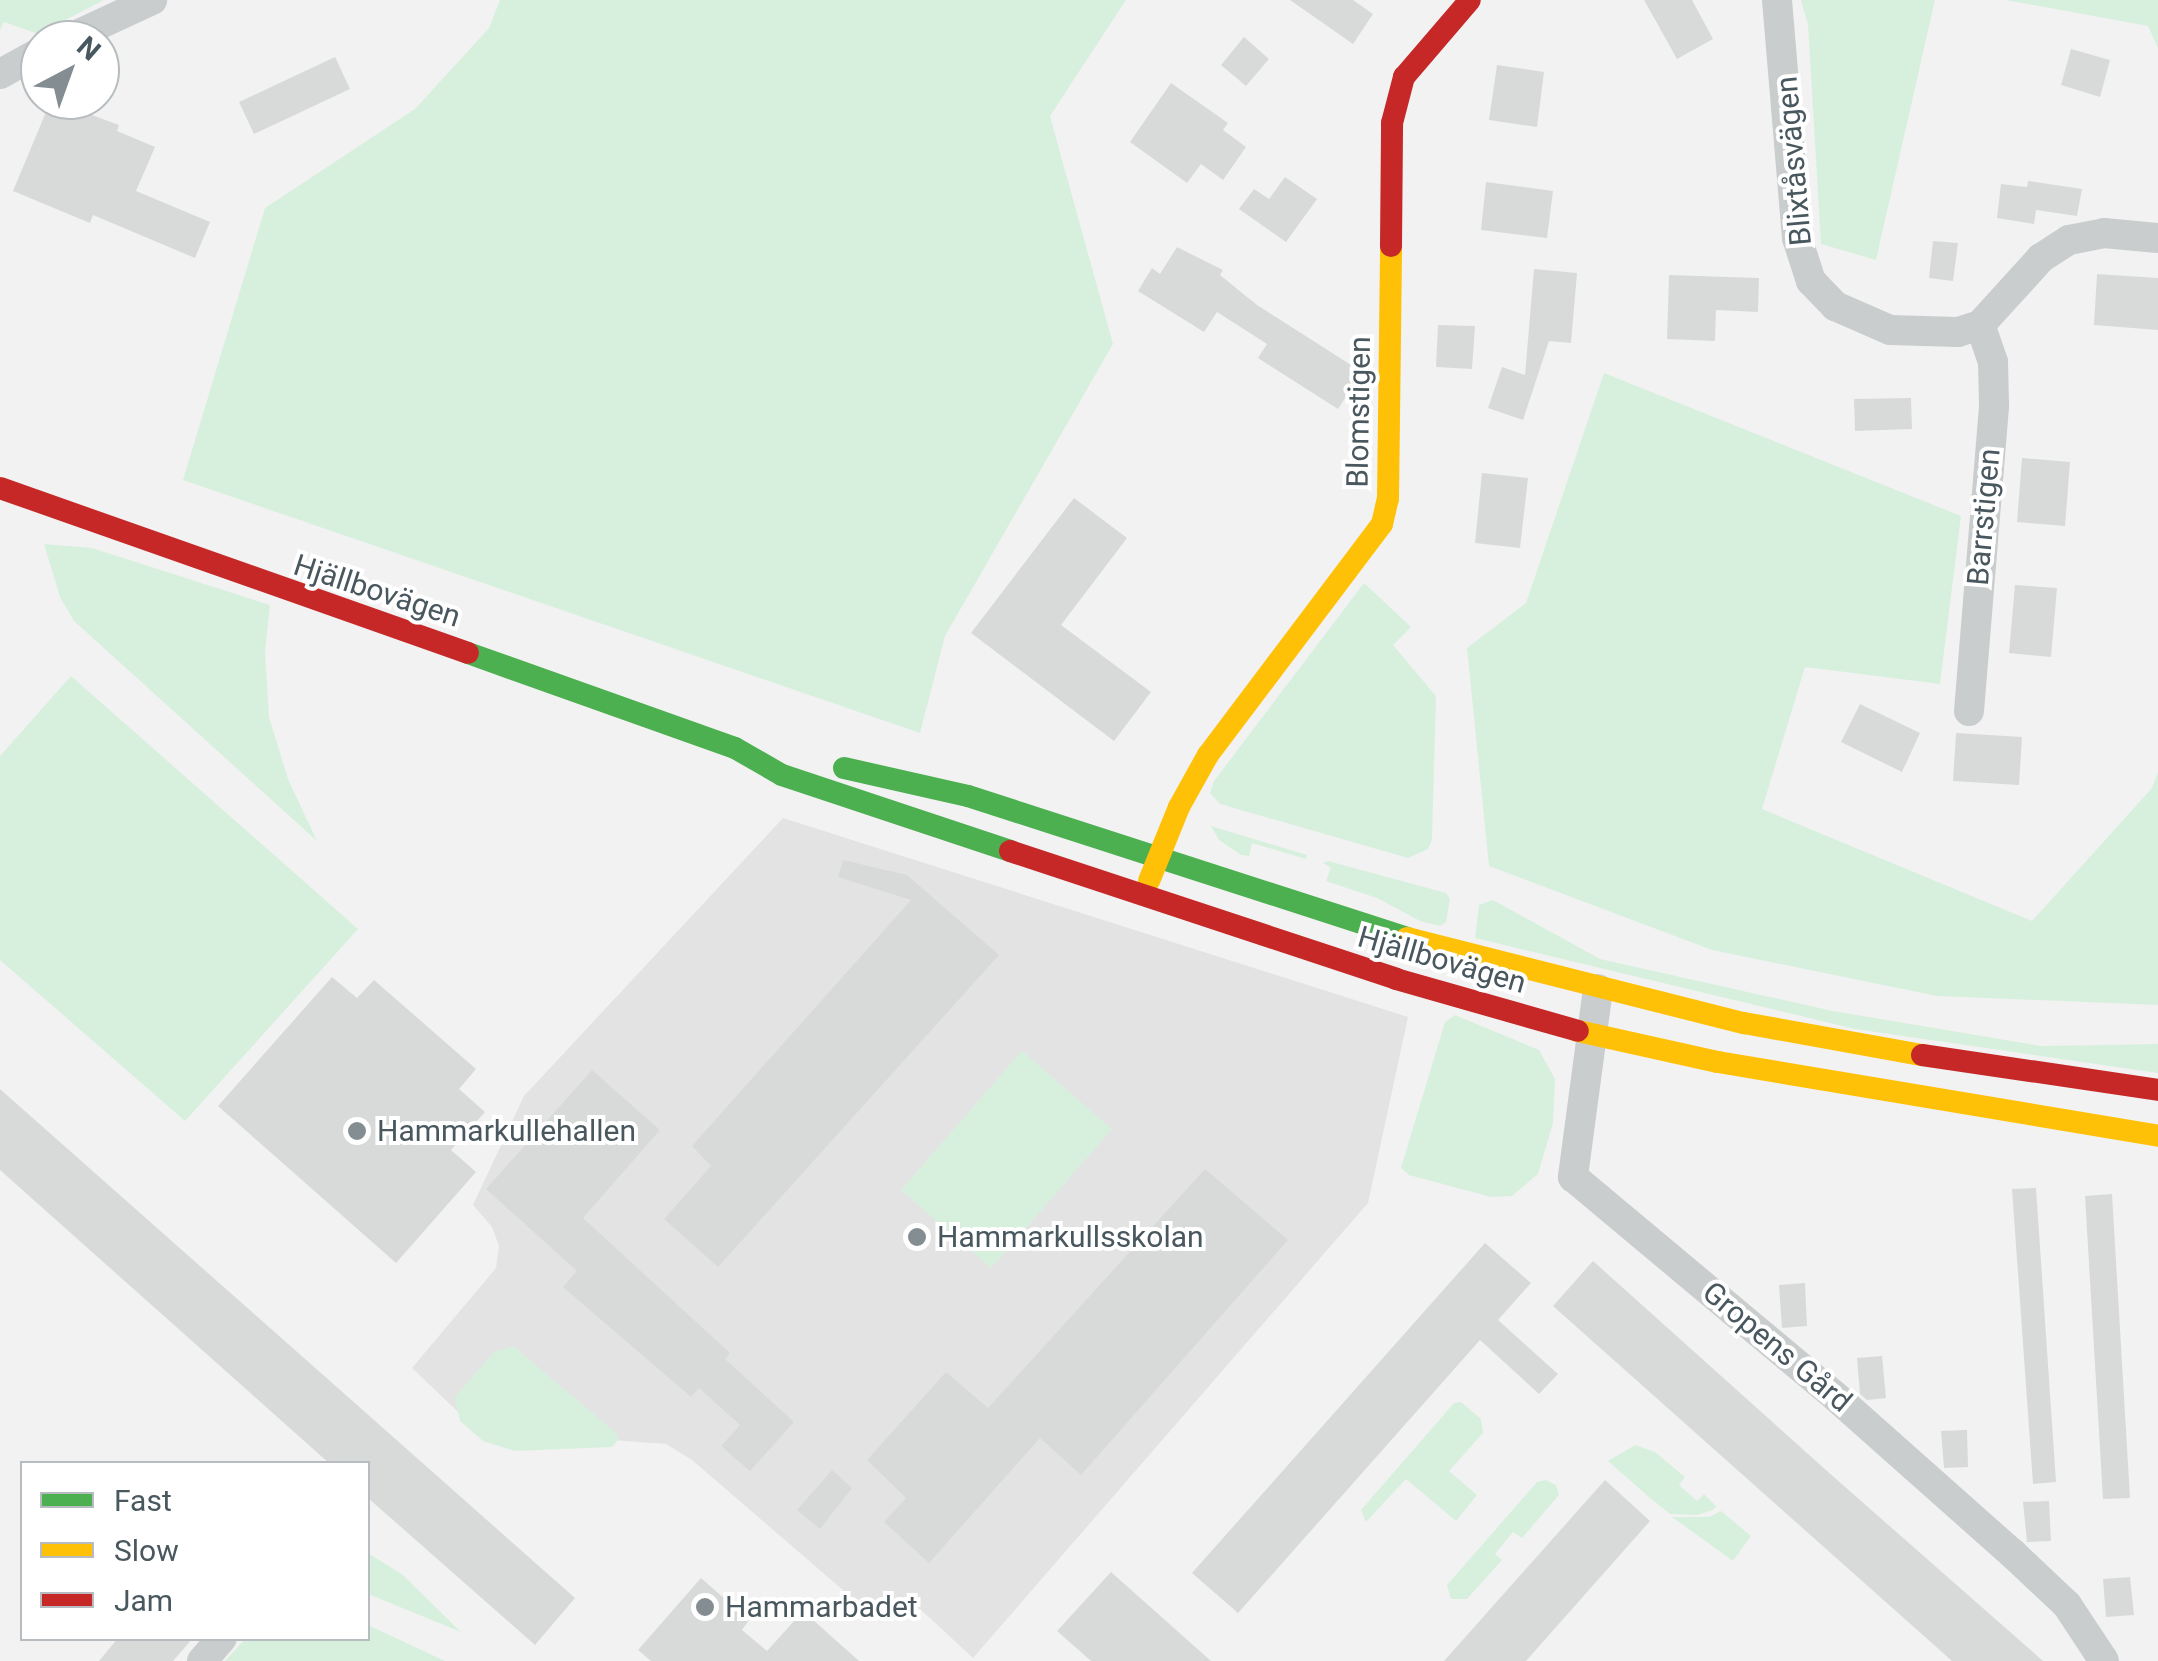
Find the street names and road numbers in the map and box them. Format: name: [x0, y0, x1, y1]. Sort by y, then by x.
street label: Blixtåsvägen: [1769, 75, 1819, 247]
street label: Blomstigen: [1340, 336, 1378, 488]
street label: Barrstigen: [1960, 447, 2008, 587]
street label: Hjällbovägen: [289, 547, 465, 635]
street label: Hjällbovägen: [1354, 919, 1530, 1001]
street label: Gropens Gård: [1695, 1274, 1859, 1420]

